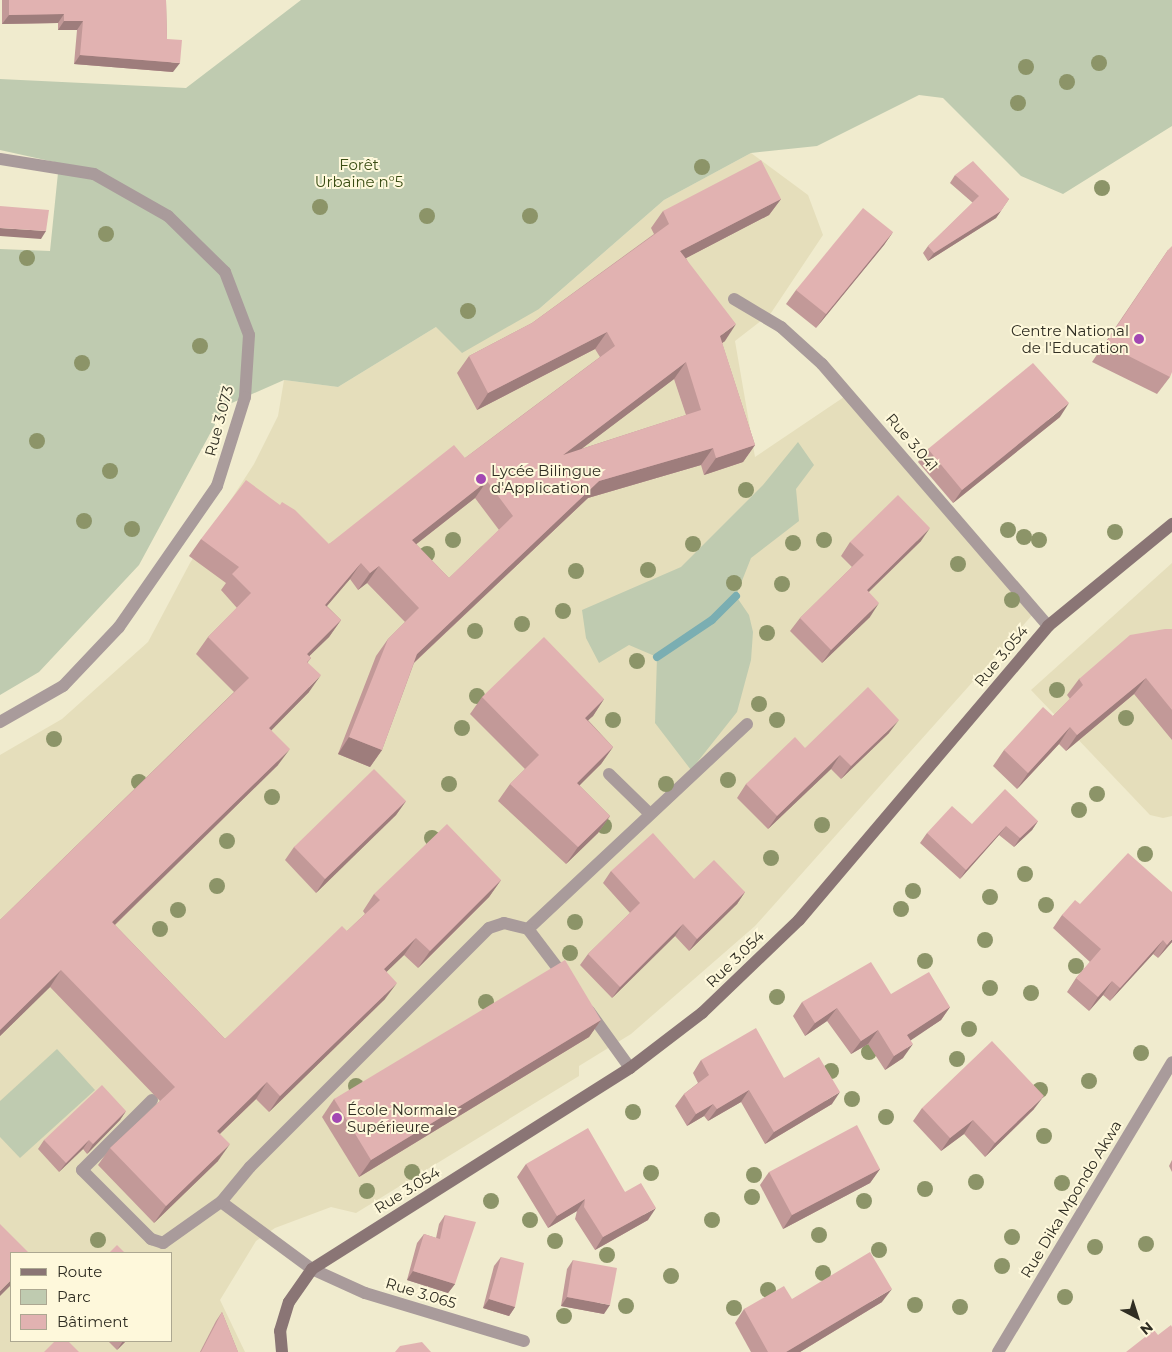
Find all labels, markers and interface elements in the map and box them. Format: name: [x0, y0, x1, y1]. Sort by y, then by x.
park label: Forêt Urbaine n°5: [315, 155, 403, 190]
place label: Centre National de l'Education: [1011, 321, 1129, 356]
marker: Centre National de l'Education: [1133, 333, 1145, 345]
street label: Rue 3.073: [201, 384, 237, 458]
street label: Rue 3.041: [882, 410, 942, 474]
place label: Lycée Bilingue d'Application: [491, 461, 601, 496]
marker: Lycée Bilingue d'Application: [475, 473, 487, 485]
street label: Rue 3.054: [970, 622, 1032, 690]
street label: Rue 3.054: [702, 927, 768, 991]
place label: École Normale Supérieure: [347, 1100, 457, 1135]
marker: École Normale Supérieure: [331, 1112, 343, 1124]
street label: Rue Dika Mpondo Akwa: [1017, 1117, 1125, 1281]
street label: Rue 3.054: [371, 1163, 443, 1217]
legend: [10, 1252, 172, 1342]
text: Route: [57, 1262, 102, 1281]
street label: Rue 3.065: [383, 1274, 459, 1312]
text: Parc: [57, 1287, 91, 1306]
north arrow: [1112, 1292, 1162, 1342]
text: Bâtiment: [57, 1312, 129, 1331]
text: N: [1137, 1318, 1157, 1339]

